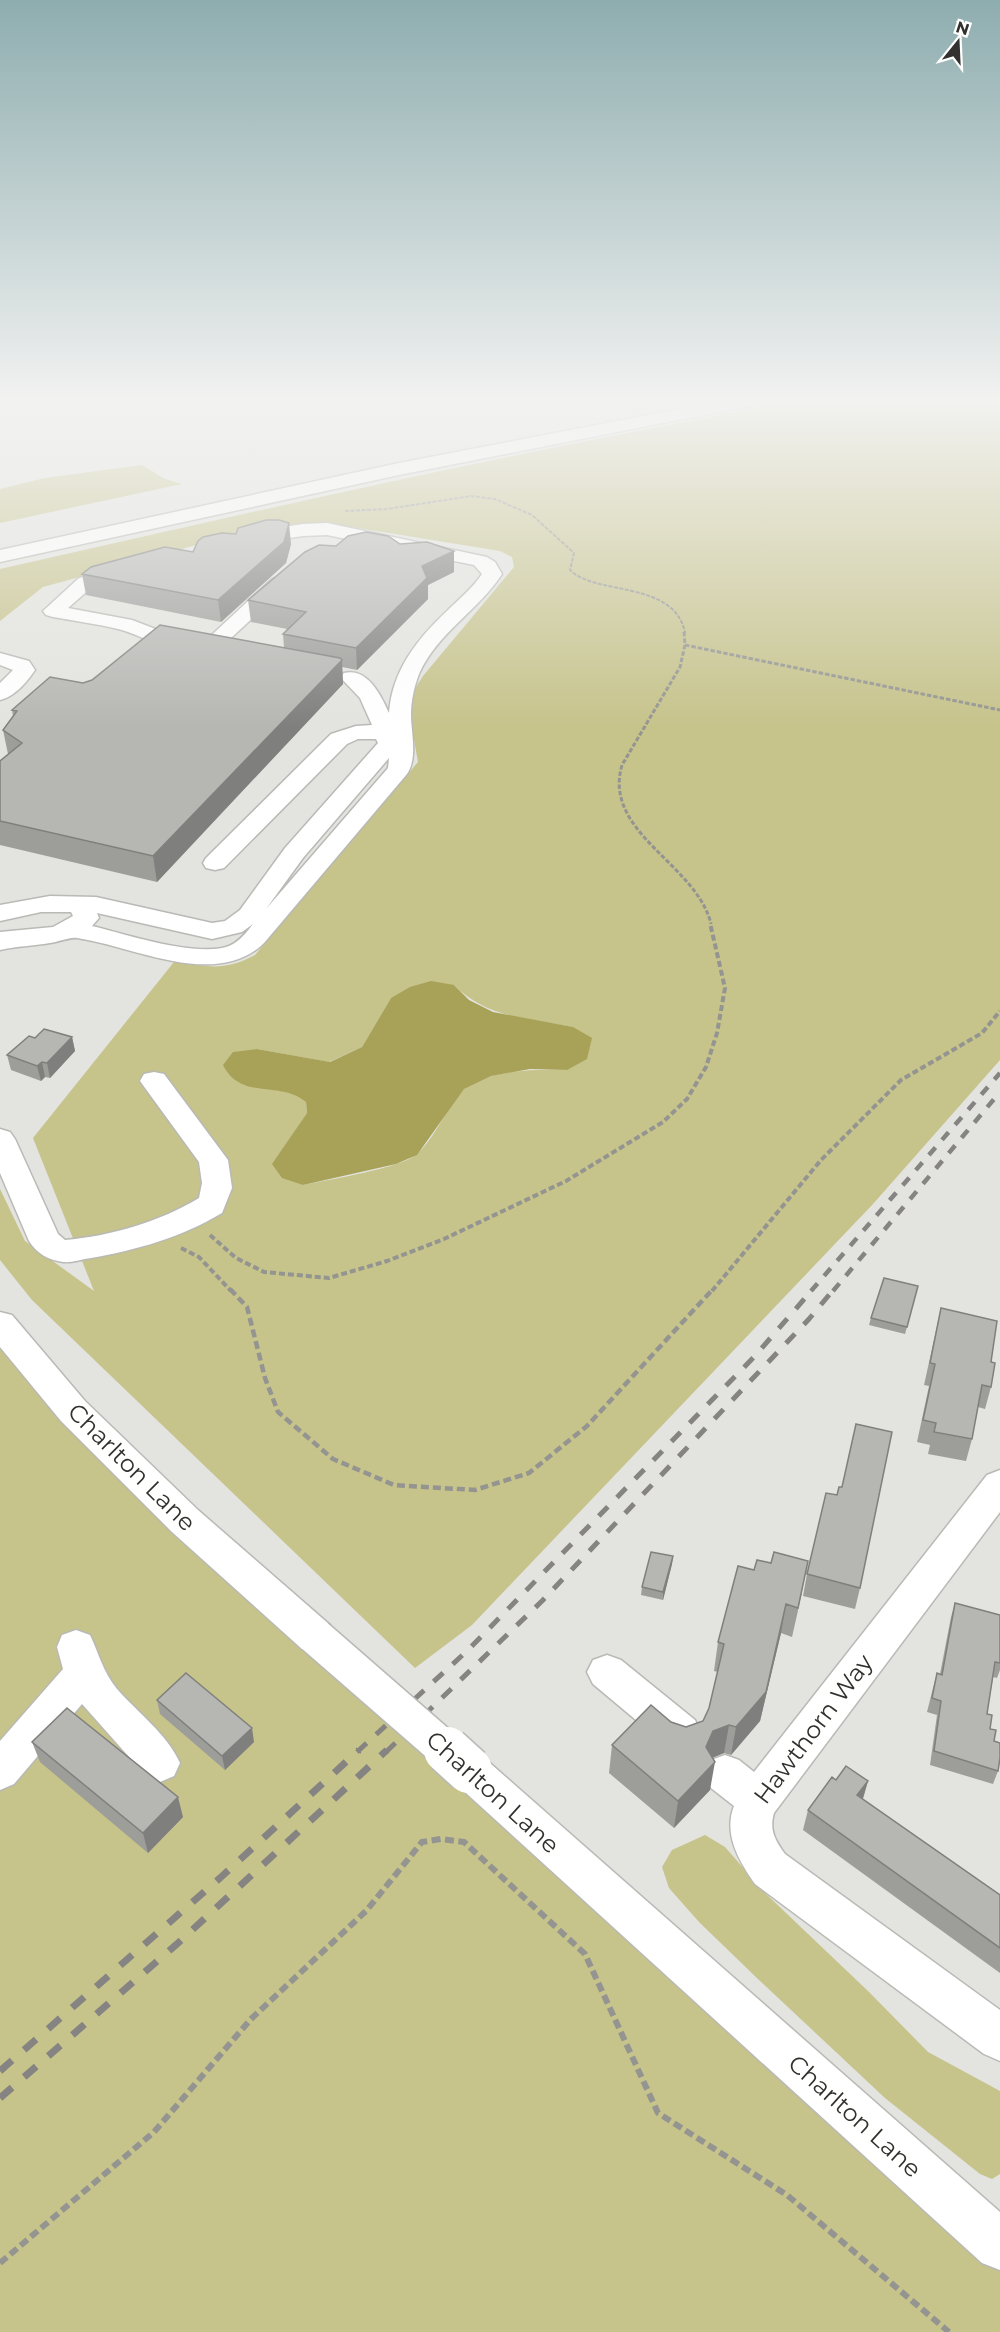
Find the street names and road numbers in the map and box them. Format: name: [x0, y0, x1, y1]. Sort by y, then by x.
street label: Charlton Lane: [62, 1397, 202, 1537]
street label: Hawthorn Way: [747, 1649, 879, 1809]
street label: Charlton Lane: [421, 1725, 565, 1859]
street label: Charlton Lane: [783, 2049, 927, 2183]

